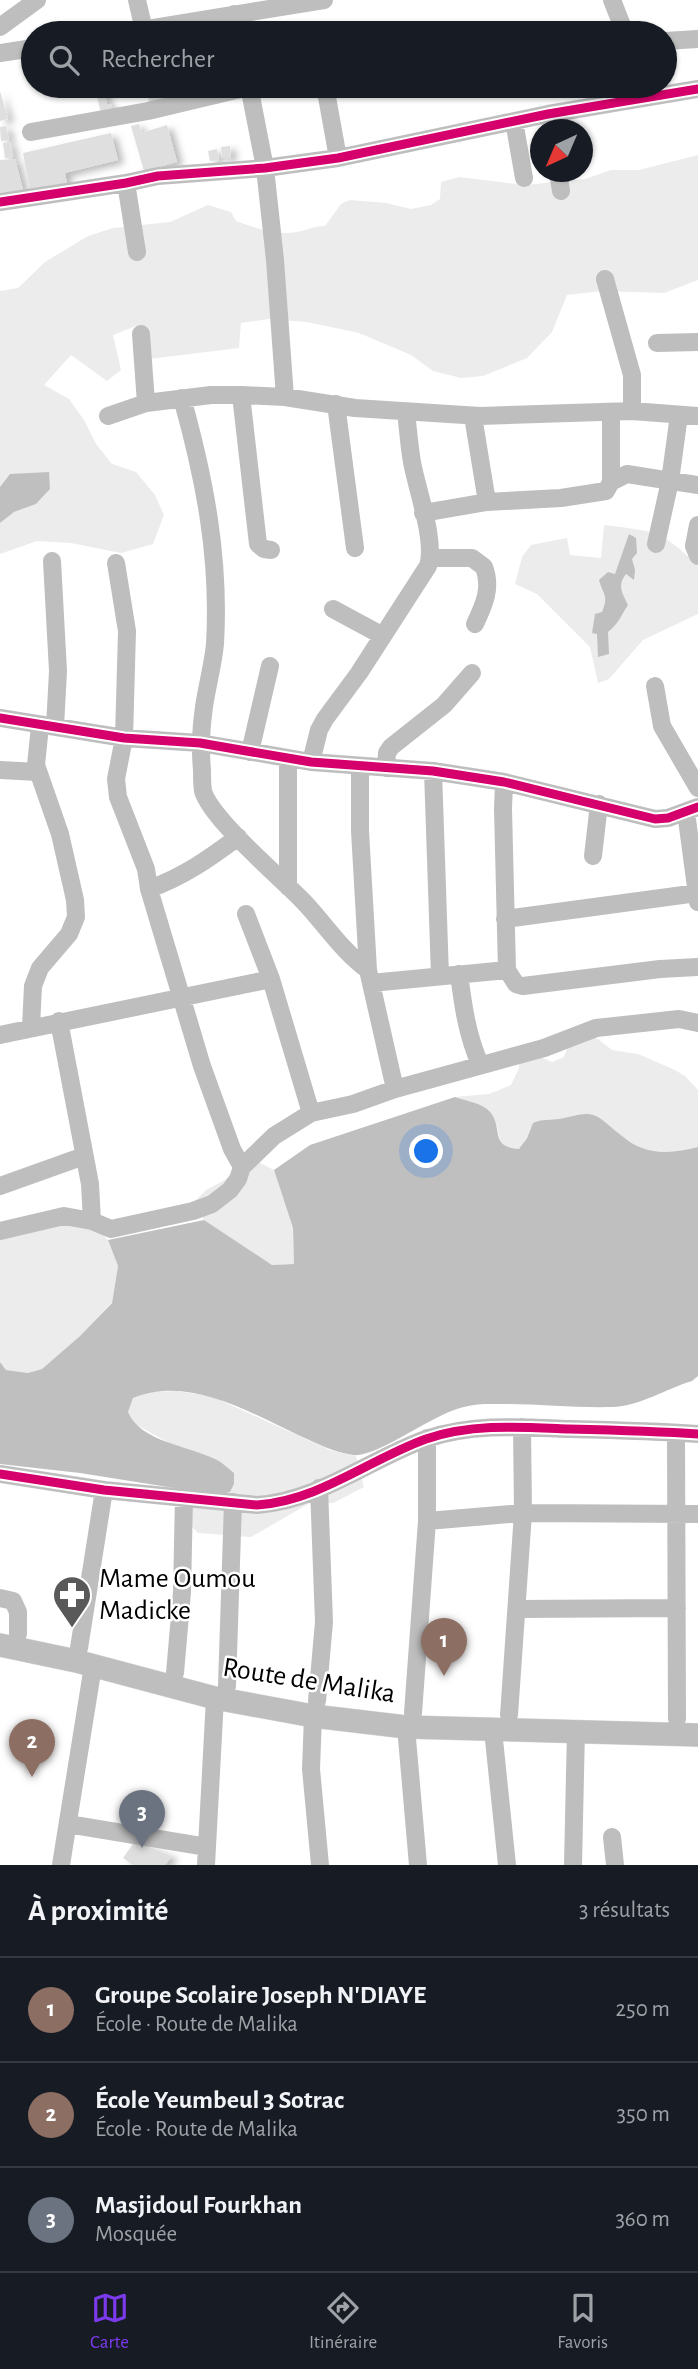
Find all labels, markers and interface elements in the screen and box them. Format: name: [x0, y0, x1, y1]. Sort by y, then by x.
search box: [21, 21, 677, 98]
icon: search: [45, 41, 83, 79]
text: Rechercher: [101, 46, 214, 72]
north arrow: [530, 119, 593, 182]
your location: [409, 1134, 443, 1168]
place label: Mame Oumou Madicke: [99, 1565, 256, 1625]
pharmacy icon: Mame Oumou Madicke: [51, 1574, 93, 1629]
pin: 1: [421, 1618, 467, 1676]
street label: Route de Malika: [221, 1654, 397, 1708]
pin: 2: [9, 1719, 55, 1777]
pin: 3: [119, 1790, 165, 1848]
text: À proximité: [28, 1896, 168, 1926]
text: 3 résultats: [579, 1899, 670, 1922]
text: Groupe Scolaire Joseph N'DIAYE: [95, 1982, 426, 2008]
text: 1: [47, 1998, 55, 2021]
text: 250 m: [616, 1998, 670, 2021]
text: École · Route de Malika: [95, 2013, 298, 2036]
text: École Yeumbeul 3 Sotrac: [95, 2087, 344, 2113]
text: 2: [46, 2103, 56, 2126]
text: 350 m: [617, 2103, 670, 2126]
text: École · Route de Malika: [95, 2118, 298, 2141]
text: Masjidoul Fourkhan: [95, 2192, 302, 2218]
text: 3: [46, 2208, 56, 2231]
text: 360 m: [615, 2208, 670, 2231]
text: Mosquée: [95, 2223, 177, 2246]
tab: Carte: [90, 2289, 129, 2354]
tab: Itinéraire: [309, 2289, 377, 2354]
tab: Favoris: [557, 2289, 608, 2354]

